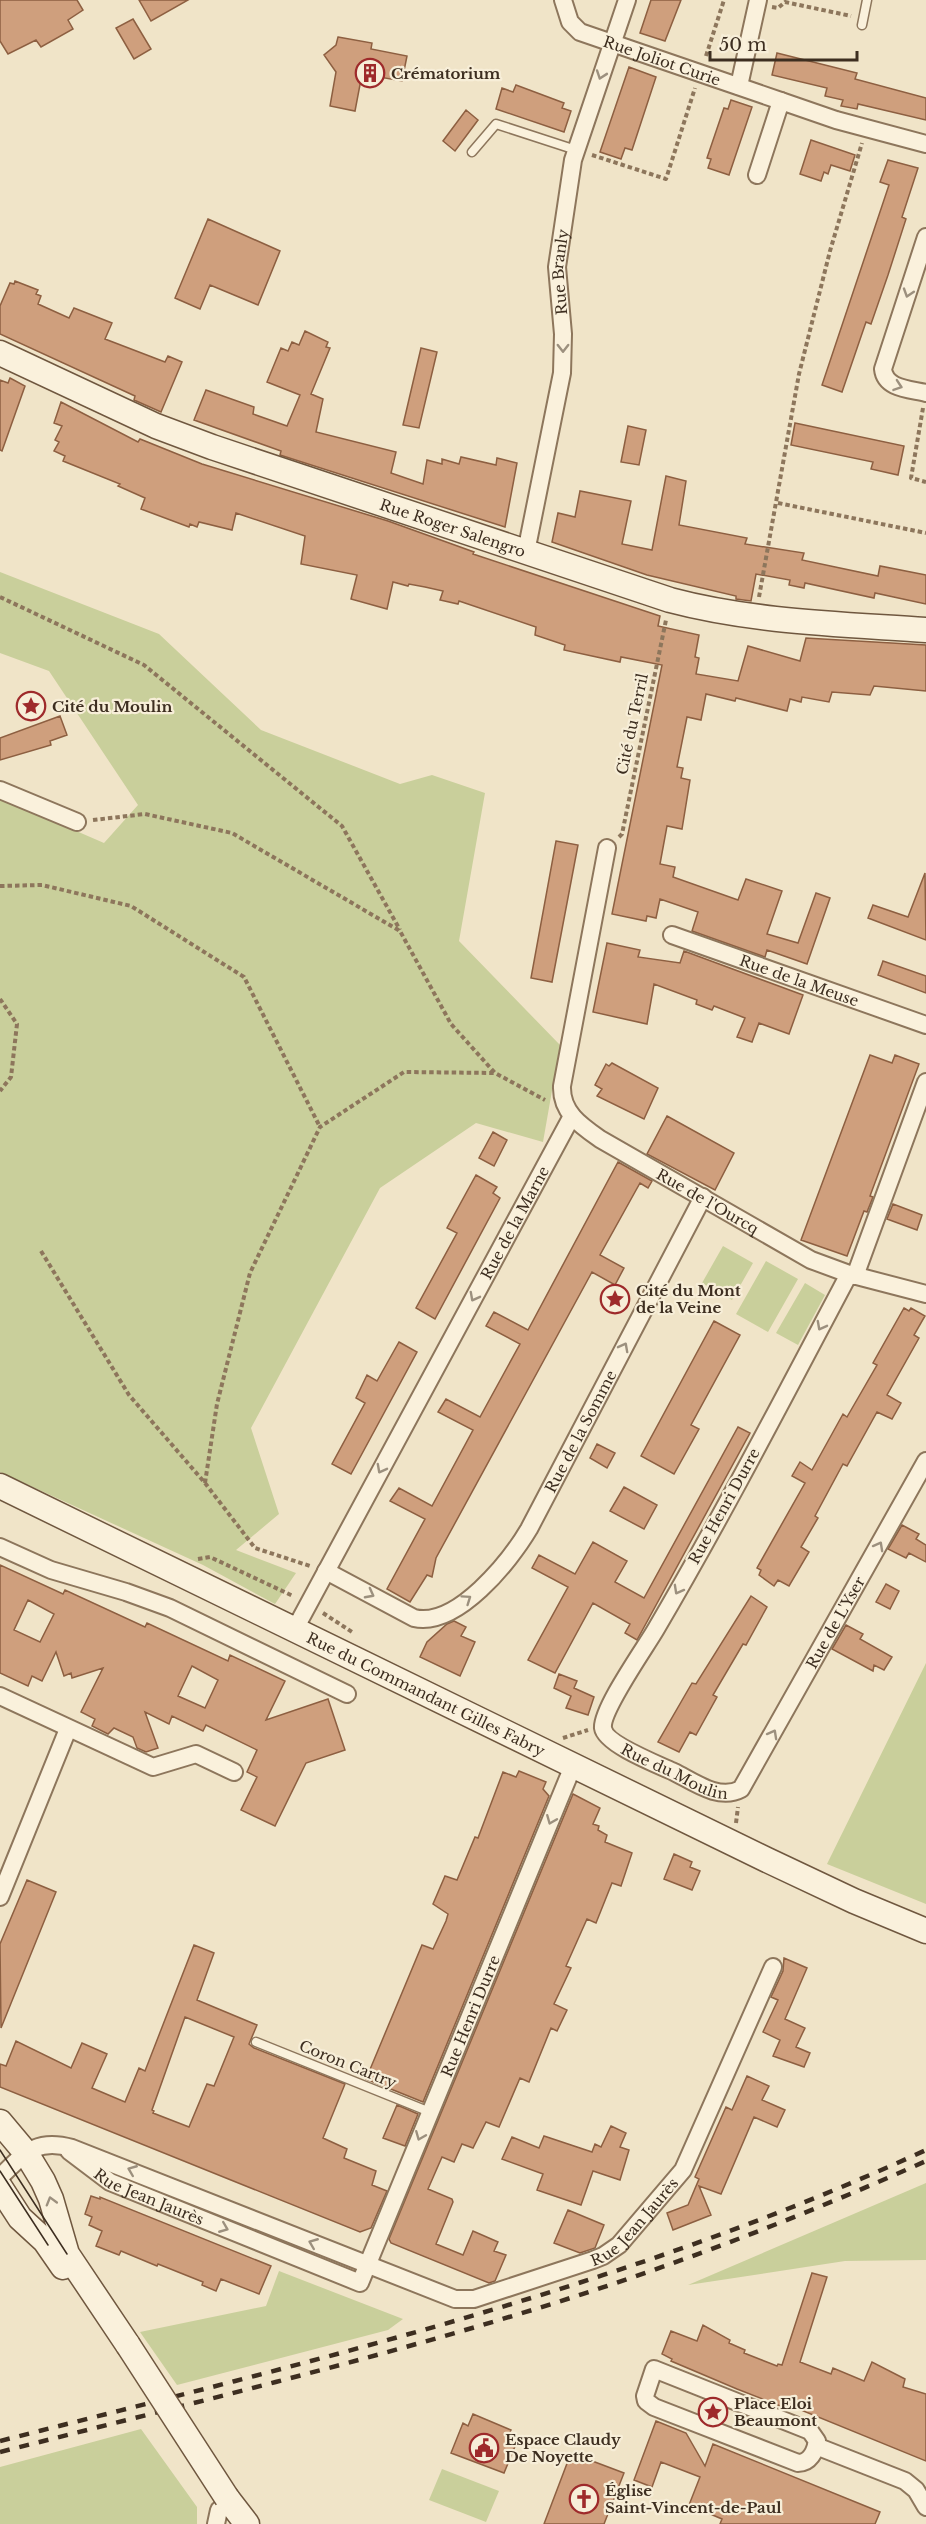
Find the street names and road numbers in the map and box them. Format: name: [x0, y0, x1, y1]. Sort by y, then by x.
street label: Rue Joliot Curie: [601, 31, 723, 89]
street label: Rue Branly: [547, 227, 572, 316]
street label: Rue Roger Salengro: [378, 494, 528, 561]
street label: Cité du Terril: [612, 672, 652, 776]
street label: Rue de la Meuse: [737, 950, 861, 1010]
street label: Rue de la Marne: [476, 1163, 553, 1282]
street label: Rue de l'Ourcq: [653, 1164, 763, 1238]
street label: Rue de la Somme: [540, 1367, 620, 1496]
street label: Rue Henri Durre: [684, 1445, 764, 1567]
street label: Rue de L'Yser: [801, 1572, 869, 1672]
street label: Rue du Commandant Gilles Fabry: [304, 1628, 549, 1760]
street label: Rue du Moulin: [618, 1739, 729, 1803]
street label: Rue Henri Durre: [437, 1952, 504, 2080]
street label: Coron Cartry: [297, 2036, 400, 2092]
street label: Rue Jean Jaurès: [90, 2164, 207, 2229]
street label: Rue Jean Jaurès: [587, 2173, 682, 2270]

